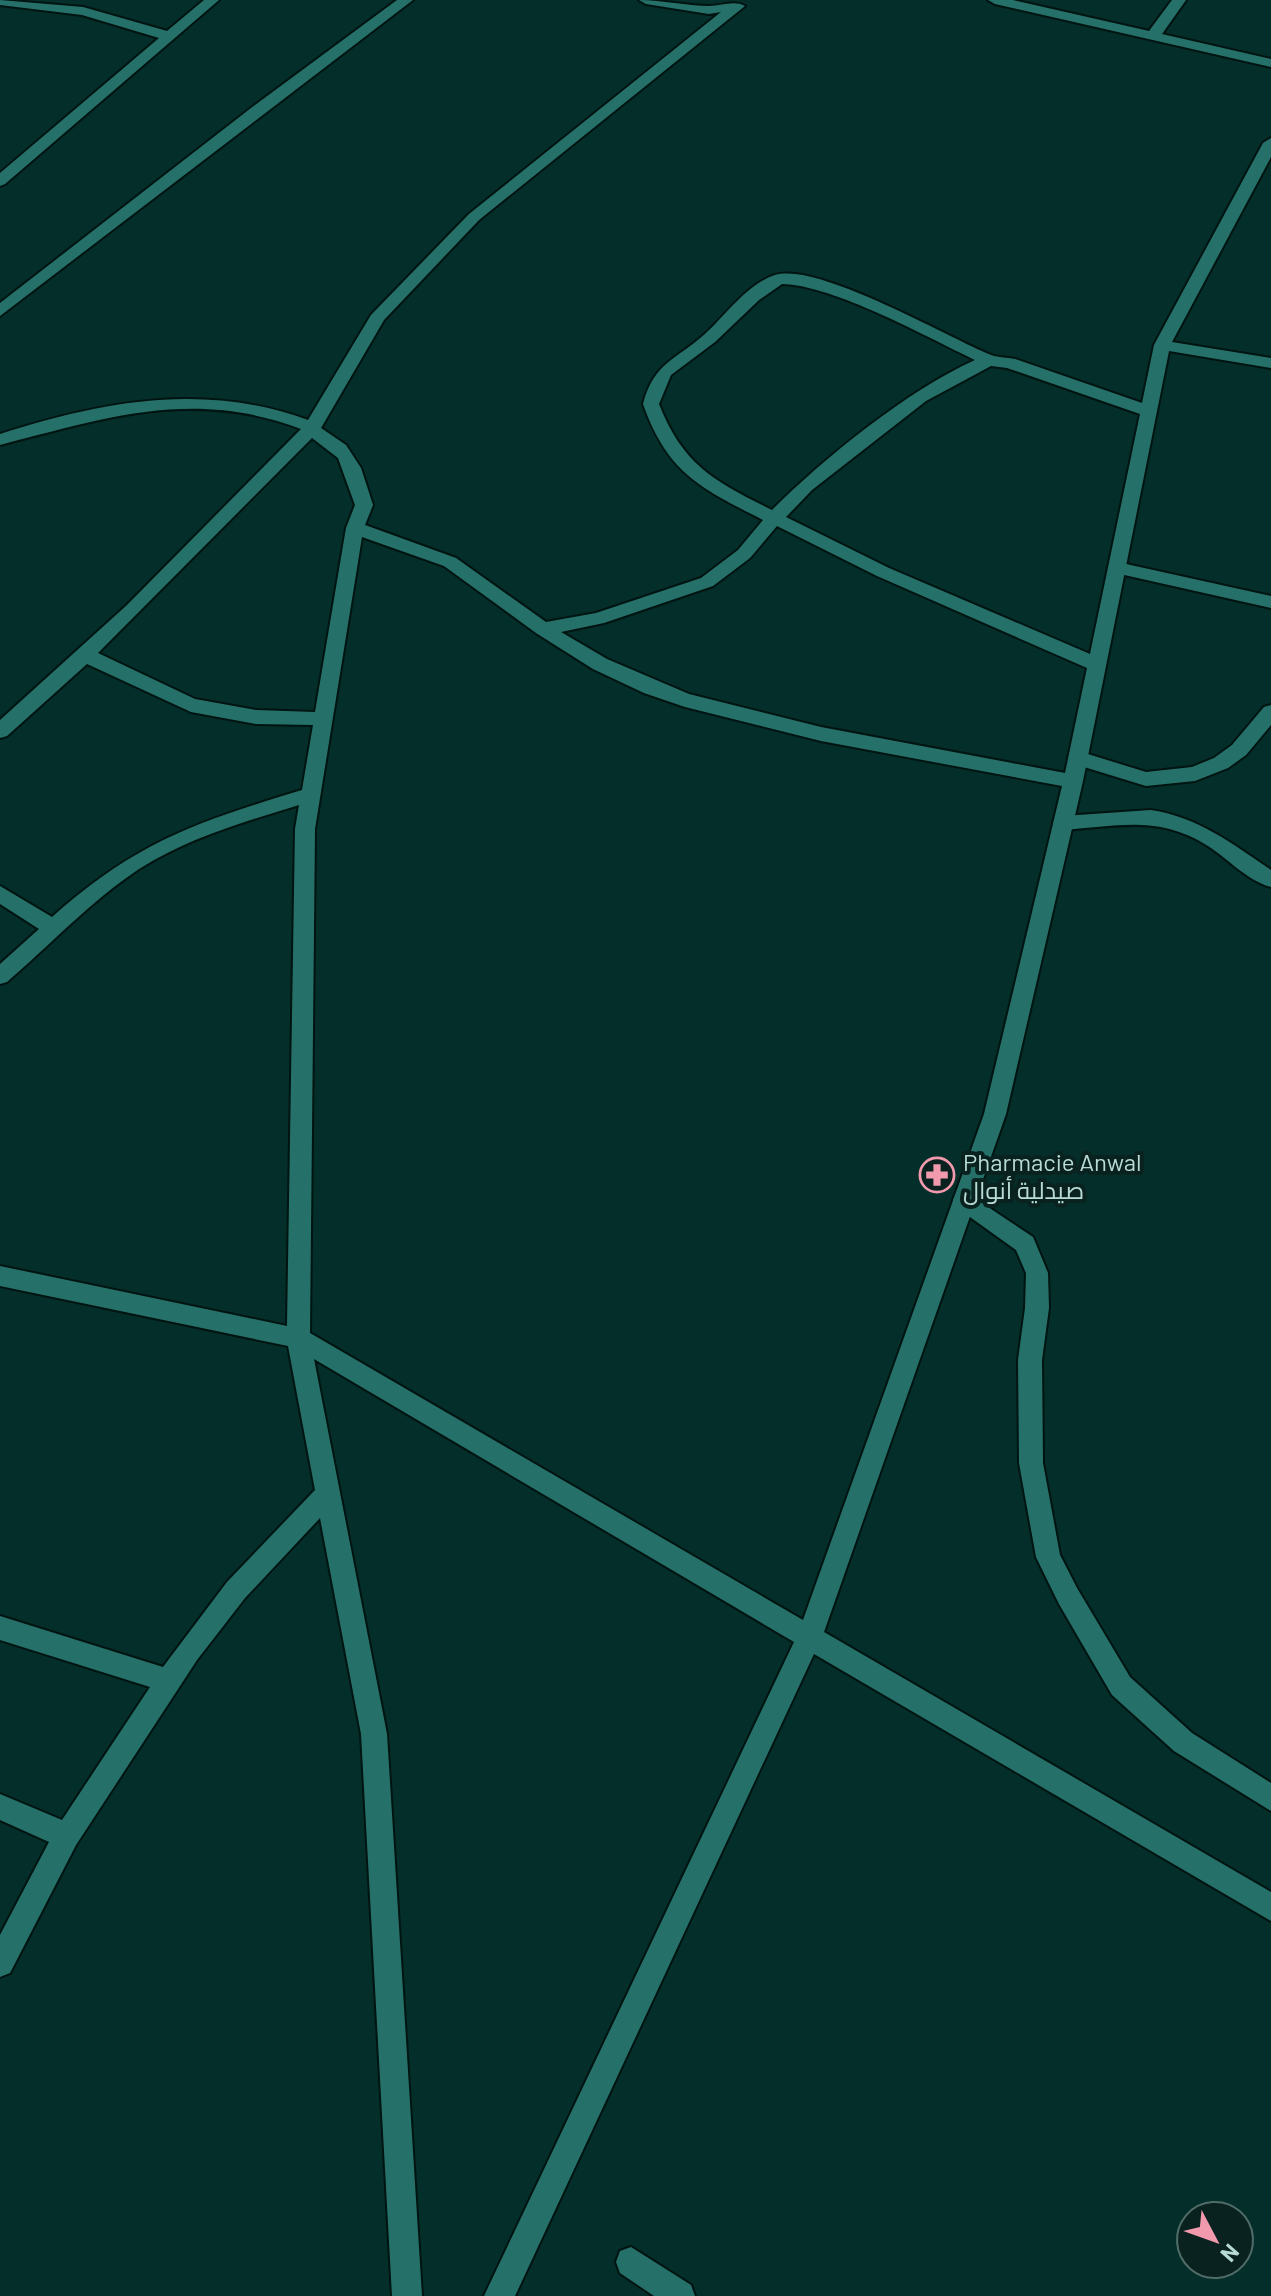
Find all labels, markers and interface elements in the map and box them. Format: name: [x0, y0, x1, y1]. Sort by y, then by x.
place label: Pharmacie Anwal صيدلية أنوال: [963, 1147, 1142, 1205]
pharmacy icon: Pharmacie Anwal صيدلية أنوال: [918, 1156, 956, 1194]
north arrow: [1175, 2200, 1255, 2280]
text: N: [1216, 2240, 1245, 2268]

